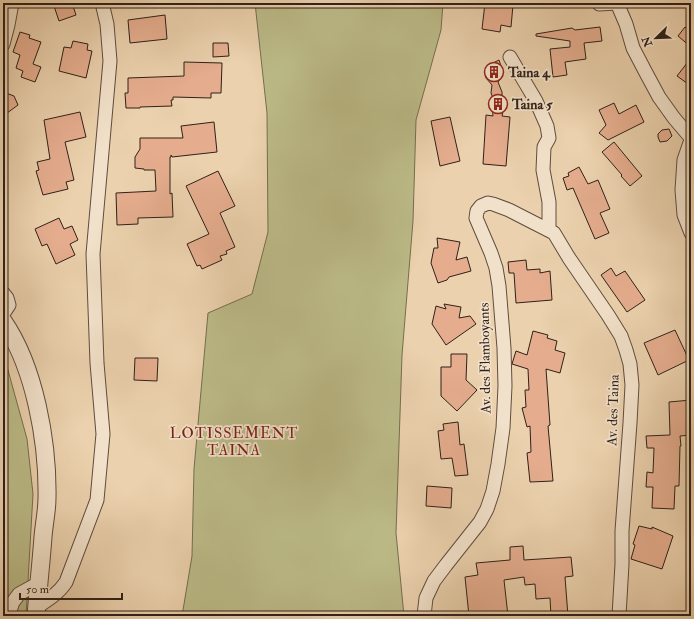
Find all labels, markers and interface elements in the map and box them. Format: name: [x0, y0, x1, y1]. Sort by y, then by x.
north arrow: [636, 18, 676, 58]
text: N: [639, 34, 656, 50]
building icon: Taina 4: [483, 61, 505, 83]
place label: Taina 4: [507, 64, 551, 81]
building icon: Taina 5: [487, 93, 509, 115]
place label: Taina 5: [511, 96, 553, 113]
street label: Av. des Flamboyants: [476, 302, 495, 415]
street label: Av. des Taina: [603, 374, 623, 447]
district label: LOTISSEMENT TAINA: [170, 424, 298, 460]
scale bar: [20, 575, 122, 601]
text: 50 m: [26, 582, 50, 597]

